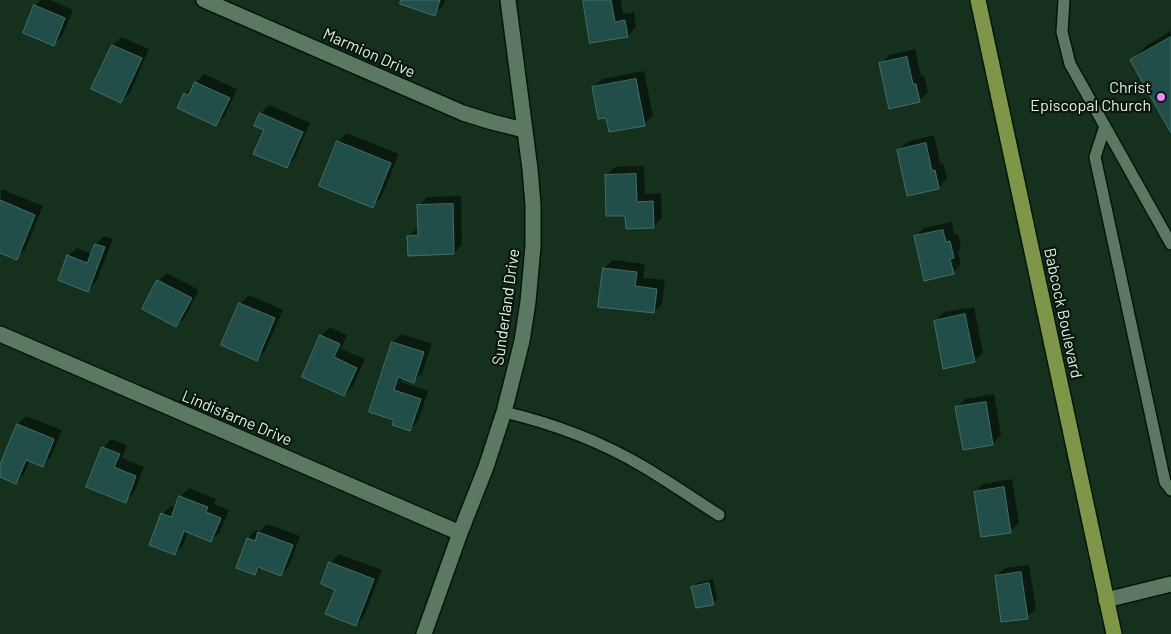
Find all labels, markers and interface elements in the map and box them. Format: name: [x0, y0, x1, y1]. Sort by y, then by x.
street label: Marmion Drive: [320, 24, 418, 82]
place label: Christ Episcopal Church: [1030, 78, 1151, 116]
marker: Christ Episcopal Church: [1155, 91, 1167, 103]
street label: Babcock Boulevard: [1040, 246, 1086, 380]
street label: Sunderland Drive: [488, 247, 524, 367]
street label: Lindisfarne Drive: [179, 386, 295, 450]

